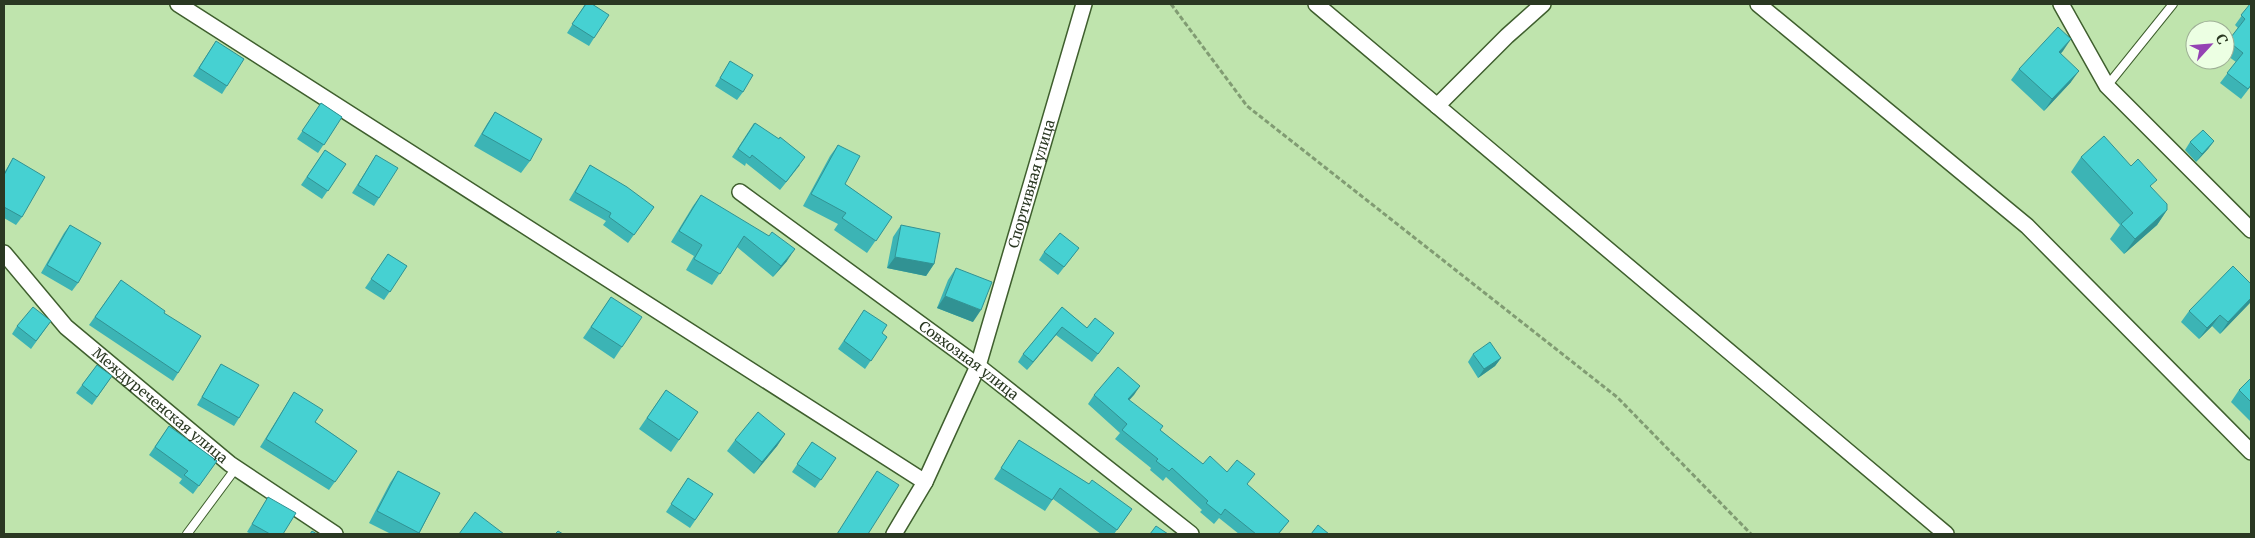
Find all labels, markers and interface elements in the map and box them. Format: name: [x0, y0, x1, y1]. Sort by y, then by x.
north arrow: [2185, 20, 2235, 70]
text: С: [2212, 31, 2232, 47]
street label: Спортивная улица: [1004, 117, 1059, 250]
street label: Совхозная улица: [915, 317, 1023, 404]
street label: Междуреченская улица: [89, 344, 232, 468]

